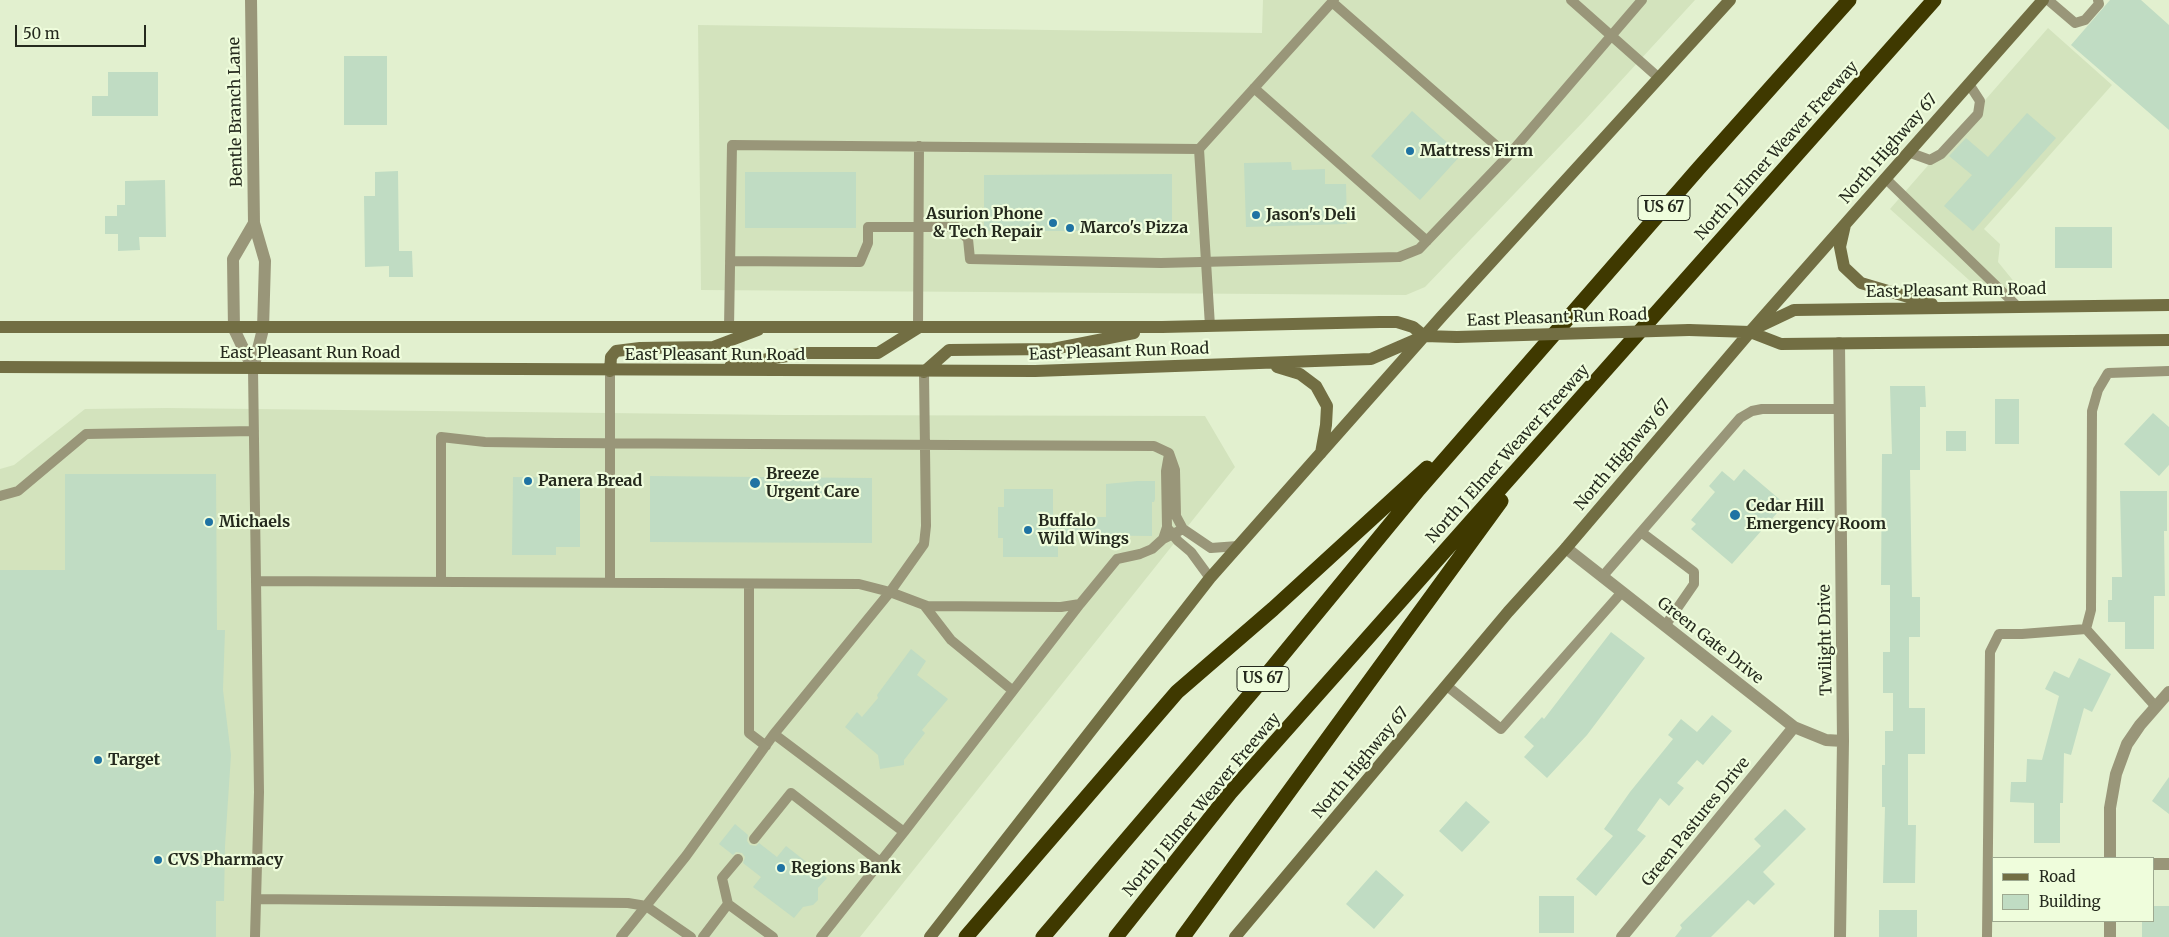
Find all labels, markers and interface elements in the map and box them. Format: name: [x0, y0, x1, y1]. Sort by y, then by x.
scale bar: [18, 15, 149, 47]
text: 50 m: [23, 24, 60, 43]
street label: Bentle Branch Lane: [225, 37, 247, 187]
street label: North J Elmer Weaver Freeway: [1692, 58, 1862, 244]
street label: North Highway 67: [1836, 90, 1942, 208]
place label: Mattress Firm: [1420, 141, 1533, 161]
marker: Mattress Firm: [1404, 145, 1416, 157]
road number: US 67: [1638, 196, 1690, 220]
place label: Asurion Phone & Tech Repair: [926, 204, 1043, 242]
place label: Jason's Deli: [1266, 205, 1356, 225]
marker: Jason's Deli: [1250, 209, 1262, 221]
marker: Asurion Phone & Tech Repair: [1047, 217, 1059, 229]
place label: Marco's Pizza: [1080, 218, 1188, 238]
marker: Marco's Pizza: [1064, 222, 1076, 234]
street label: East Pleasant Run Road: [1866, 280, 2046, 302]
street label: East Pleasant Run Road: [1467, 305, 1647, 331]
street label: East Pleasant Run Road: [1029, 339, 1209, 365]
street label: East Pleasant Run Road: [220, 343, 400, 363]
street label: East Pleasant Run Road: [625, 345, 805, 365]
street label: North J Elmer Weaver Freeway: [1423, 361, 1593, 547]
street label: North Highway 67: [1571, 396, 1675, 514]
place label: Breeze Urgent Care: [766, 464, 859, 502]
place label: Panera Bread: [538, 471, 642, 491]
marker: Panera Bread: [522, 475, 534, 487]
marker: Breeze Urgent Care: [748, 476, 762, 490]
place label: Cedar Hill Emergency Room: [1746, 496, 1886, 534]
marker: Cedar Hill Emergency Room: [1728, 508, 1742, 522]
place label: Buffalo Wild Wings: [1038, 511, 1129, 549]
place label: Michaels: [219, 512, 290, 532]
marker: Michaels: [203, 516, 215, 528]
marker: Buffalo Wild Wings: [1022, 524, 1034, 536]
street label: Twilight Drive: [1815, 584, 1837, 696]
street label: Green Gate Drive: [1653, 594, 1767, 688]
road number: US 67: [1237, 666, 1289, 692]
street label: North Highway 67: [1309, 704, 1413, 822]
street label: North J Elmer Weaver Freeway: [1119, 709, 1285, 901]
place label: Target: [108, 750, 160, 770]
marker: Target: [92, 754, 104, 766]
street label: Green Pastures Drive: [1638, 754, 1754, 890]
place label: CVS Pharmacy: [168, 850, 283, 870]
marker: CVS Pharmacy: [152, 854, 164, 866]
legend: [1992, 857, 2154, 922]
place label: Regions Bank: [791, 858, 901, 878]
marker: Regions Bank: [775, 862, 787, 874]
text: Road: [2039, 867, 2075, 886]
text: Building: [2039, 892, 2101, 911]

